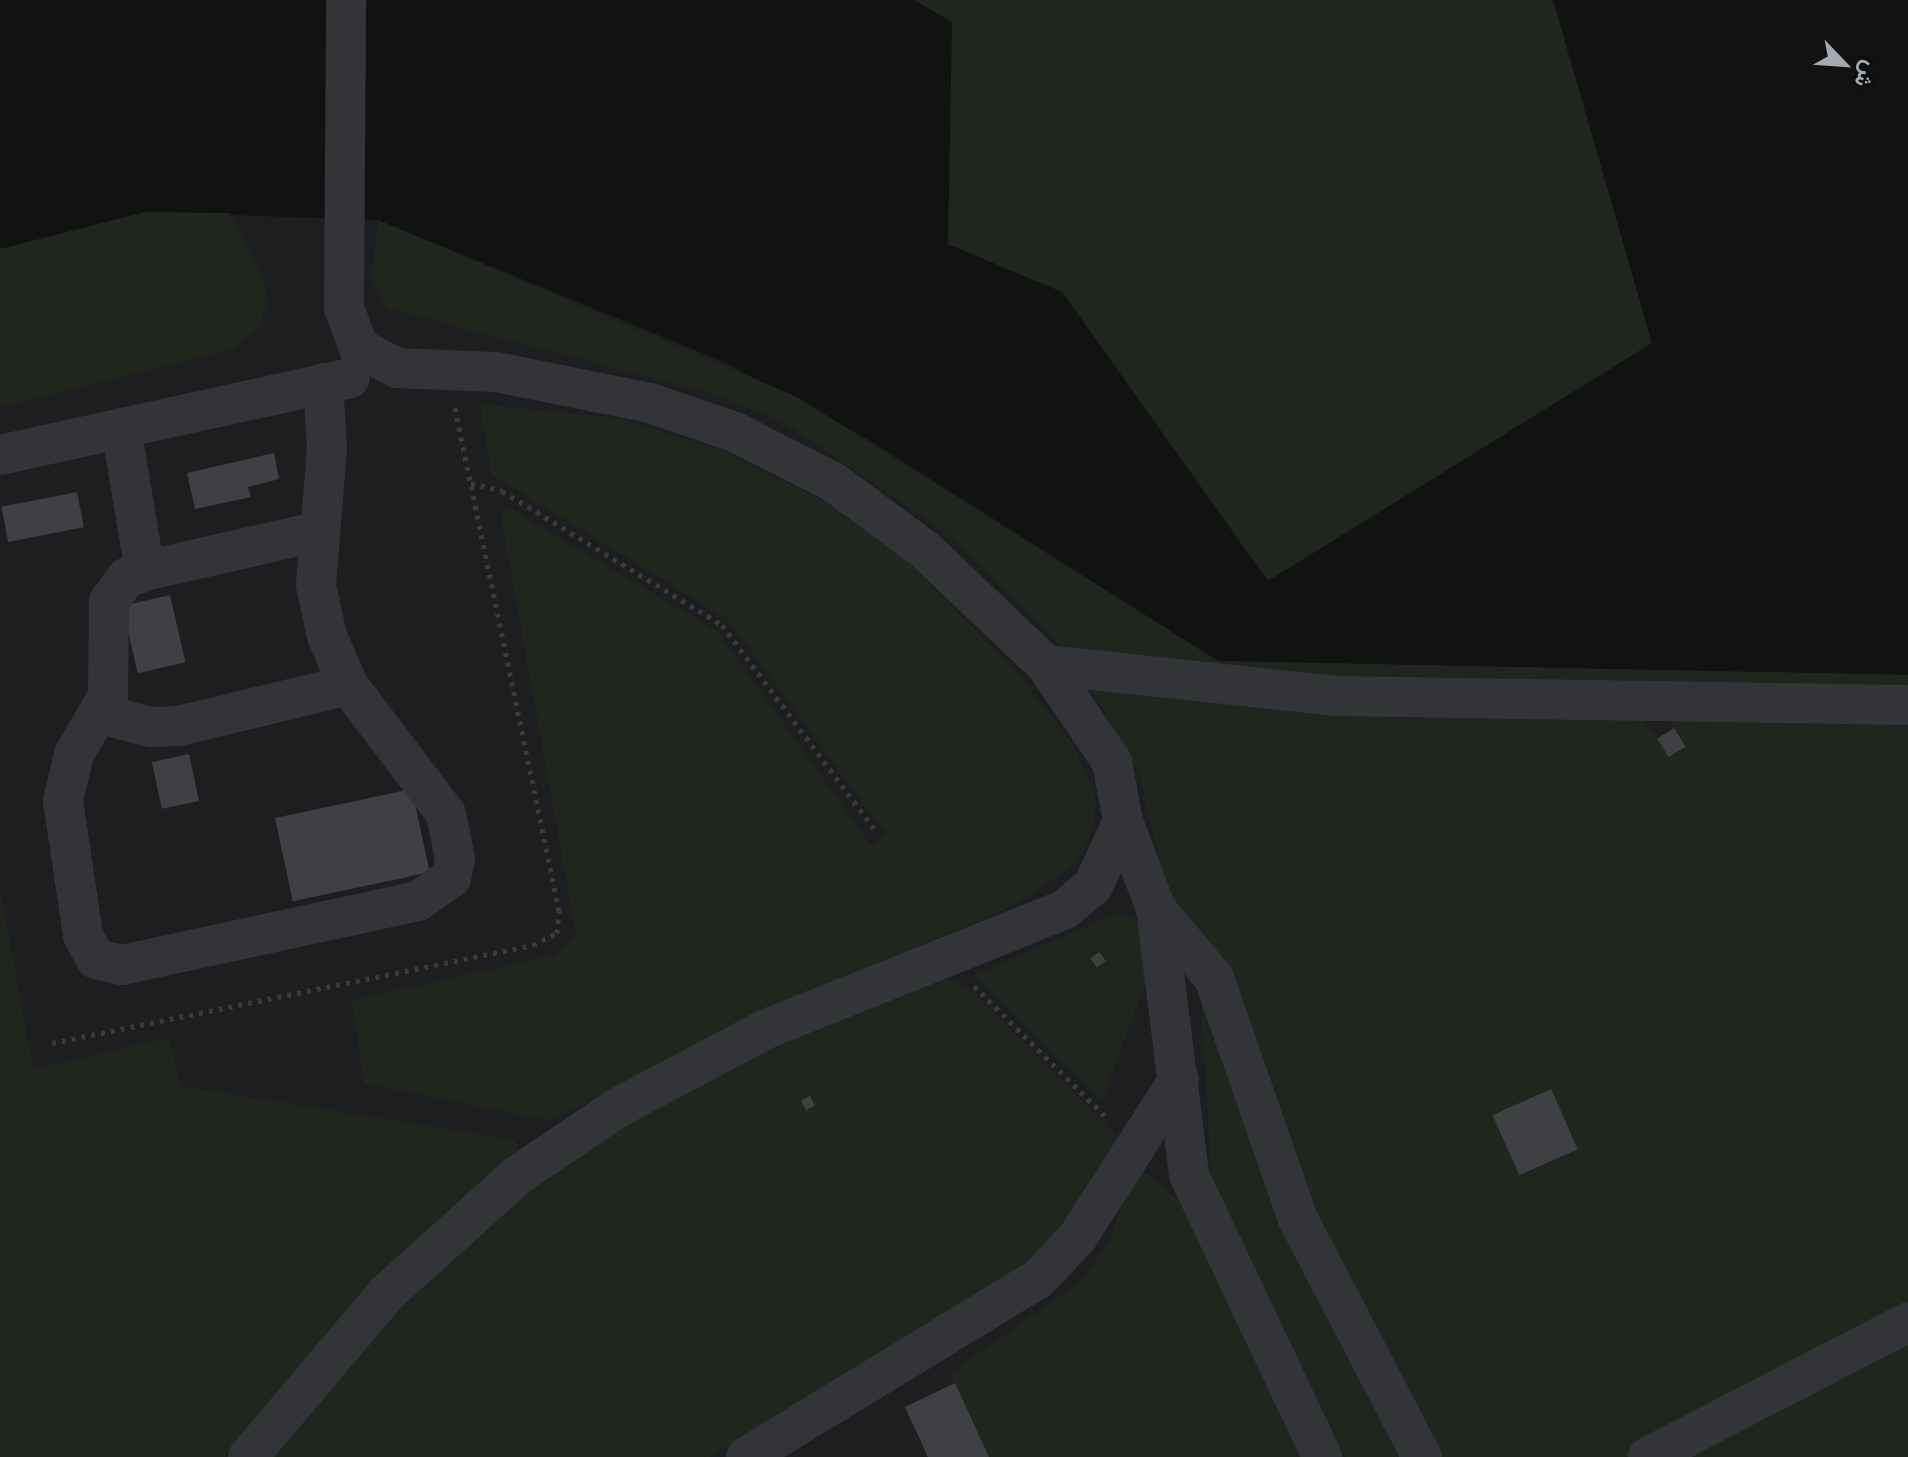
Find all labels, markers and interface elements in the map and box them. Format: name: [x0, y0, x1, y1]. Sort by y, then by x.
north arrow: [1804, 24, 1884, 104]
text: ش: [1848, 57, 1884, 92]

